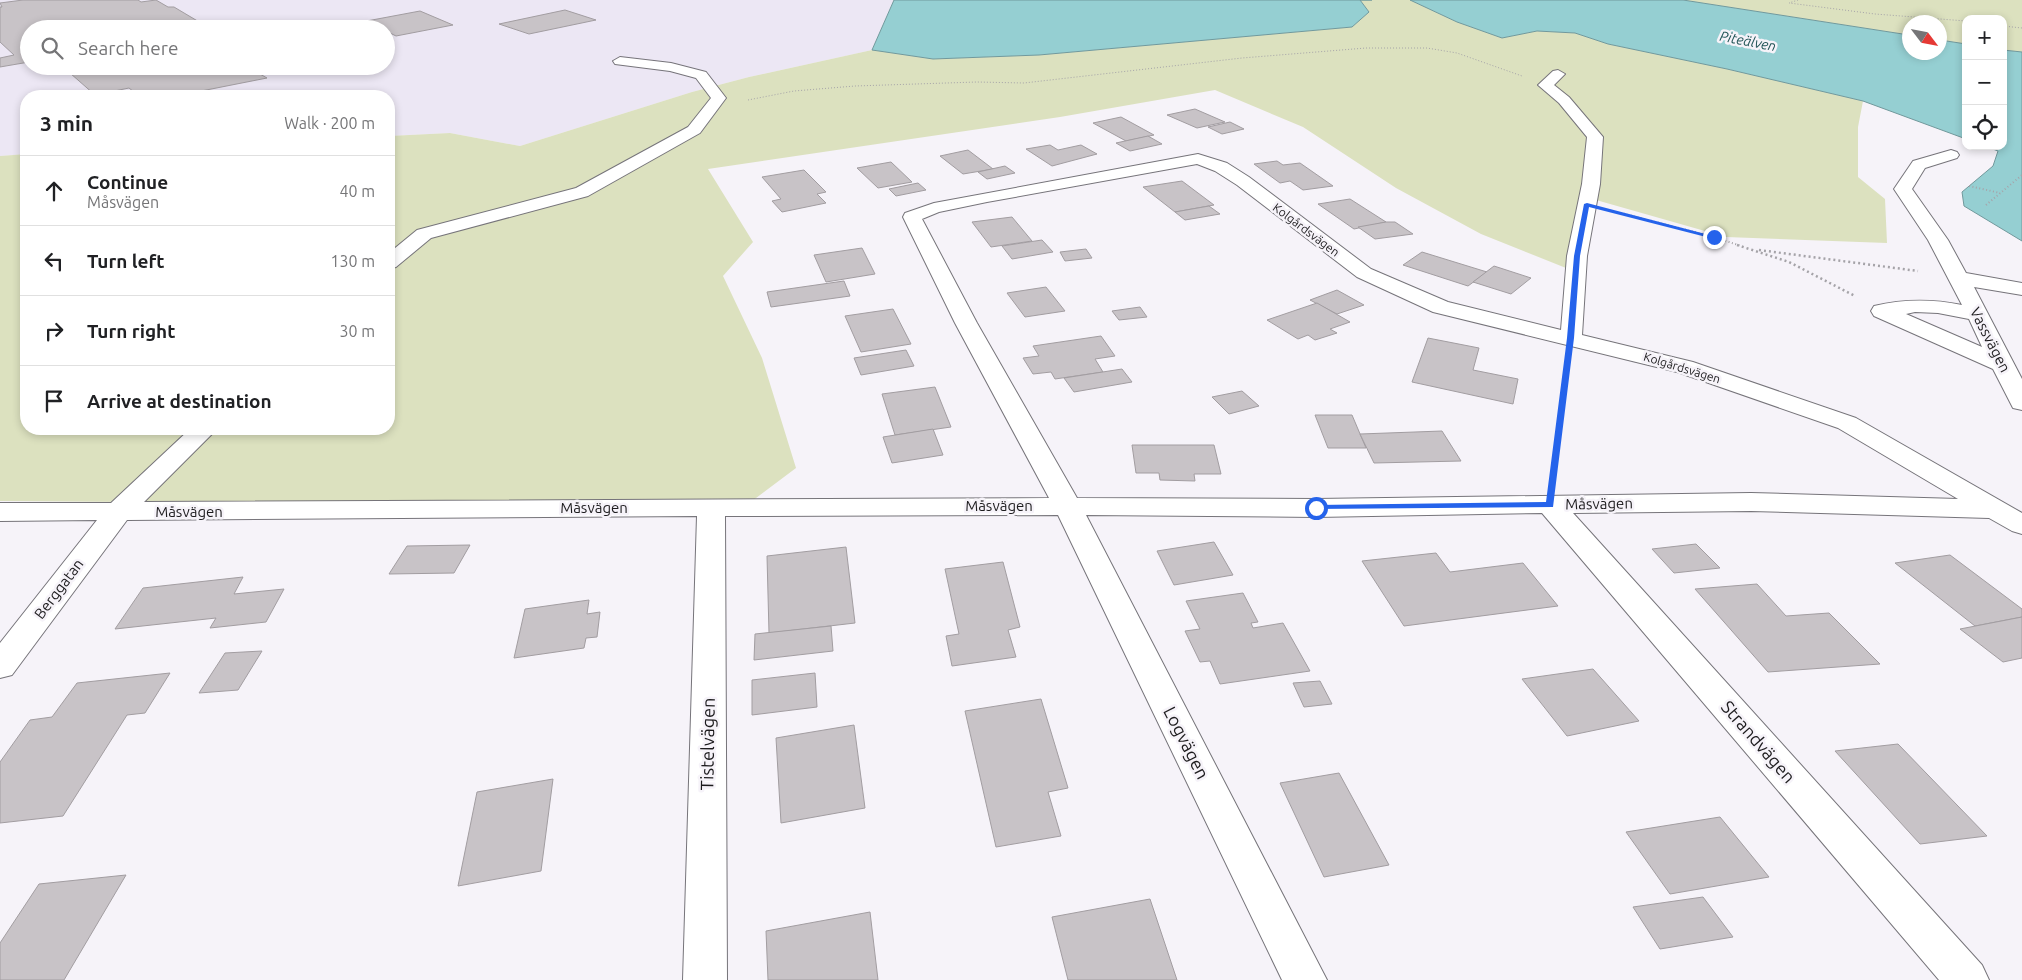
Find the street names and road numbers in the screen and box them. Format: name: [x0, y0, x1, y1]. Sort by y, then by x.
street label: Kolgårdsvägen: [1271, 200, 1342, 259]
street label: Vassvägen: [1967, 305, 2014, 375]
street label: Kolgårdsvägen: [1642, 350, 1722, 385]
street label: Måsvägen: [1565, 494, 1633, 513]
street label: Måsvägen: [965, 497, 1033, 514]
street label: Måsvägen: [560, 499, 628, 516]
street label: Måsvägen: [155, 503, 223, 520]
street label: Berggatan: [31, 555, 87, 622]
street label: Strandvägen: [1718, 696, 1800, 786]
street label: Tistelvägen: [696, 697, 718, 791]
street label: Logvägen: [1160, 703, 1214, 782]

